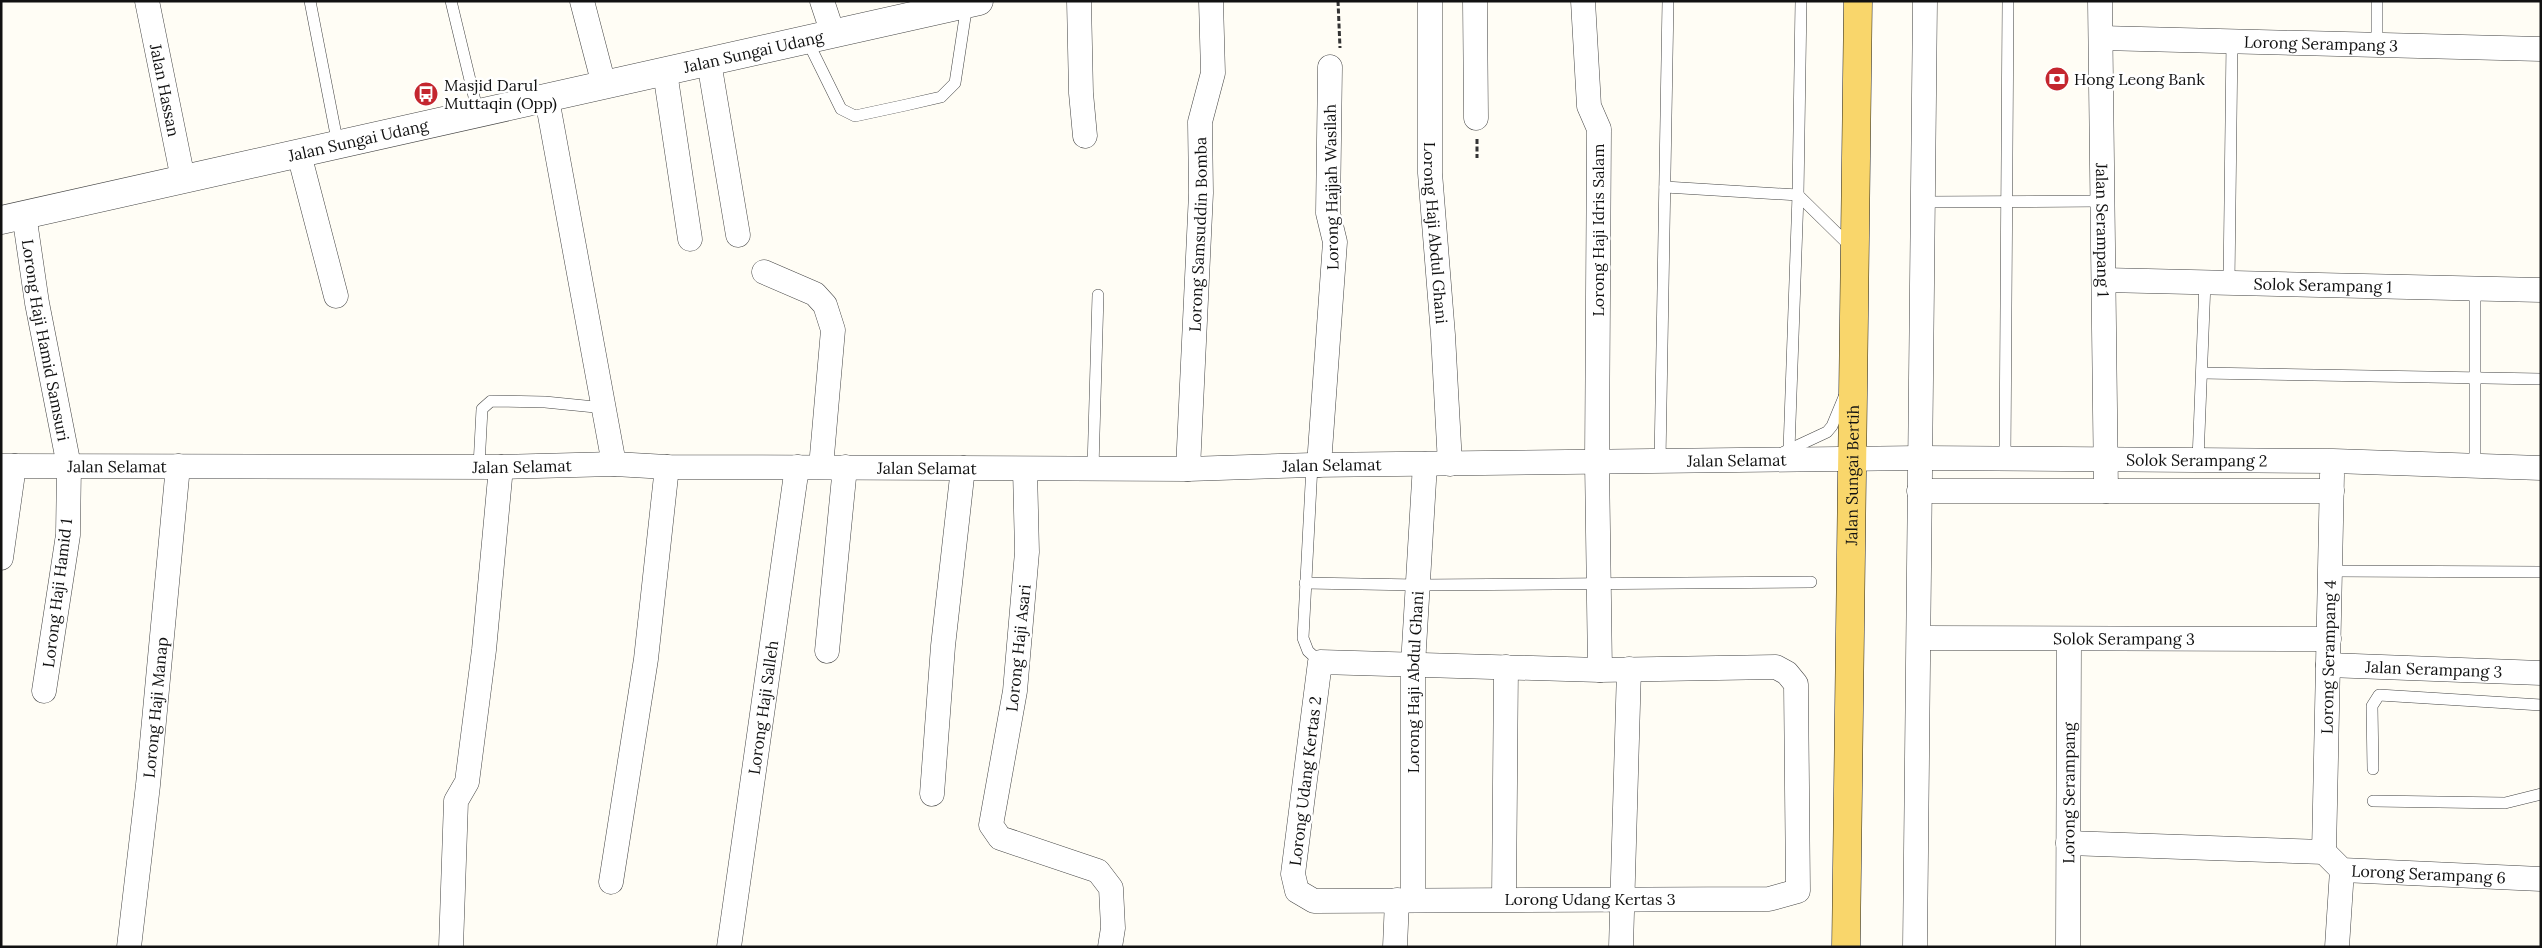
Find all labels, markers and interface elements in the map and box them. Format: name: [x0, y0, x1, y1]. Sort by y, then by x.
street label: Jalan Sungai Udang: [681, 26, 826, 77]
street label: Lorong Serampang 3: [2244, 32, 2398, 55]
street label: Jalan Hassan: [146, 41, 184, 139]
bank icon: Hong Leong Bank: [2044, 66, 2070, 92]
place label: Hong Leong Bank: [2074, 69, 2205, 89]
place label: Masjid Darul Muttaqin (Opp): [444, 75, 557, 114]
bus stop icon: Masjid Darul Muttaqin (Opp): [413, 81, 439, 107]
street label: Lorong Hajjah Wasilah: [1320, 103, 1342, 270]
street label: Jalan Sungai Udang: [285, 114, 431, 166]
street label: Lorong Samsuddin Bomba: [1184, 137, 1211, 332]
street label: Lorong Haji Abdul Ghani: [1420, 142, 1452, 325]
street label: Lorong Haji Idris Salam: [1588, 144, 1608, 316]
street label: Jalan Serampang 1: [2092, 162, 2114, 297]
street label: Lorong Haji Hamid Samsuri: [18, 238, 74, 443]
street label: Solok Serampang 1: [2253, 273, 2393, 297]
street label: Jalan Sungai Bertih: [1841, 404, 1863, 546]
street label: Jalan Selamat: [1686, 450, 1787, 471]
street label: Solok Serampang 2: [2126, 450, 2268, 471]
street label: Jalan Selamat: [1281, 454, 1383, 476]
street label: Jalan Selamat: [471, 455, 573, 477]
street label: Jalan Selamat: [66, 456, 168, 476]
street label: Jalan Selamat: [876, 458, 978, 478]
street label: Lorong Haji Hamid 1: [38, 517, 76, 669]
street label: Lorong Serampang 4: [2317, 579, 2340, 734]
street label: Lorong Haji Asari: [1001, 583, 1035, 713]
street label: Lorong Haji Abdul Ghani: [1403, 590, 1427, 773]
street label: Solok Serampang 3: [2053, 628, 2195, 649]
street label: Lorong Haji Manap: [139, 636, 172, 779]
street label: Lorong Haji Salleh: [744, 639, 782, 776]
street label: Jalan Serampang 3: [2364, 656, 2503, 682]
street label: Lorong Udang Kertas 2: [1285, 695, 1325, 867]
street label: Lorong Serampang: [2058, 721, 2079, 864]
street label: Lorong Serampang 6: [2351, 860, 2506, 887]
street label: Lorong Udang Kertas 3: [1504, 889, 1676, 909]

